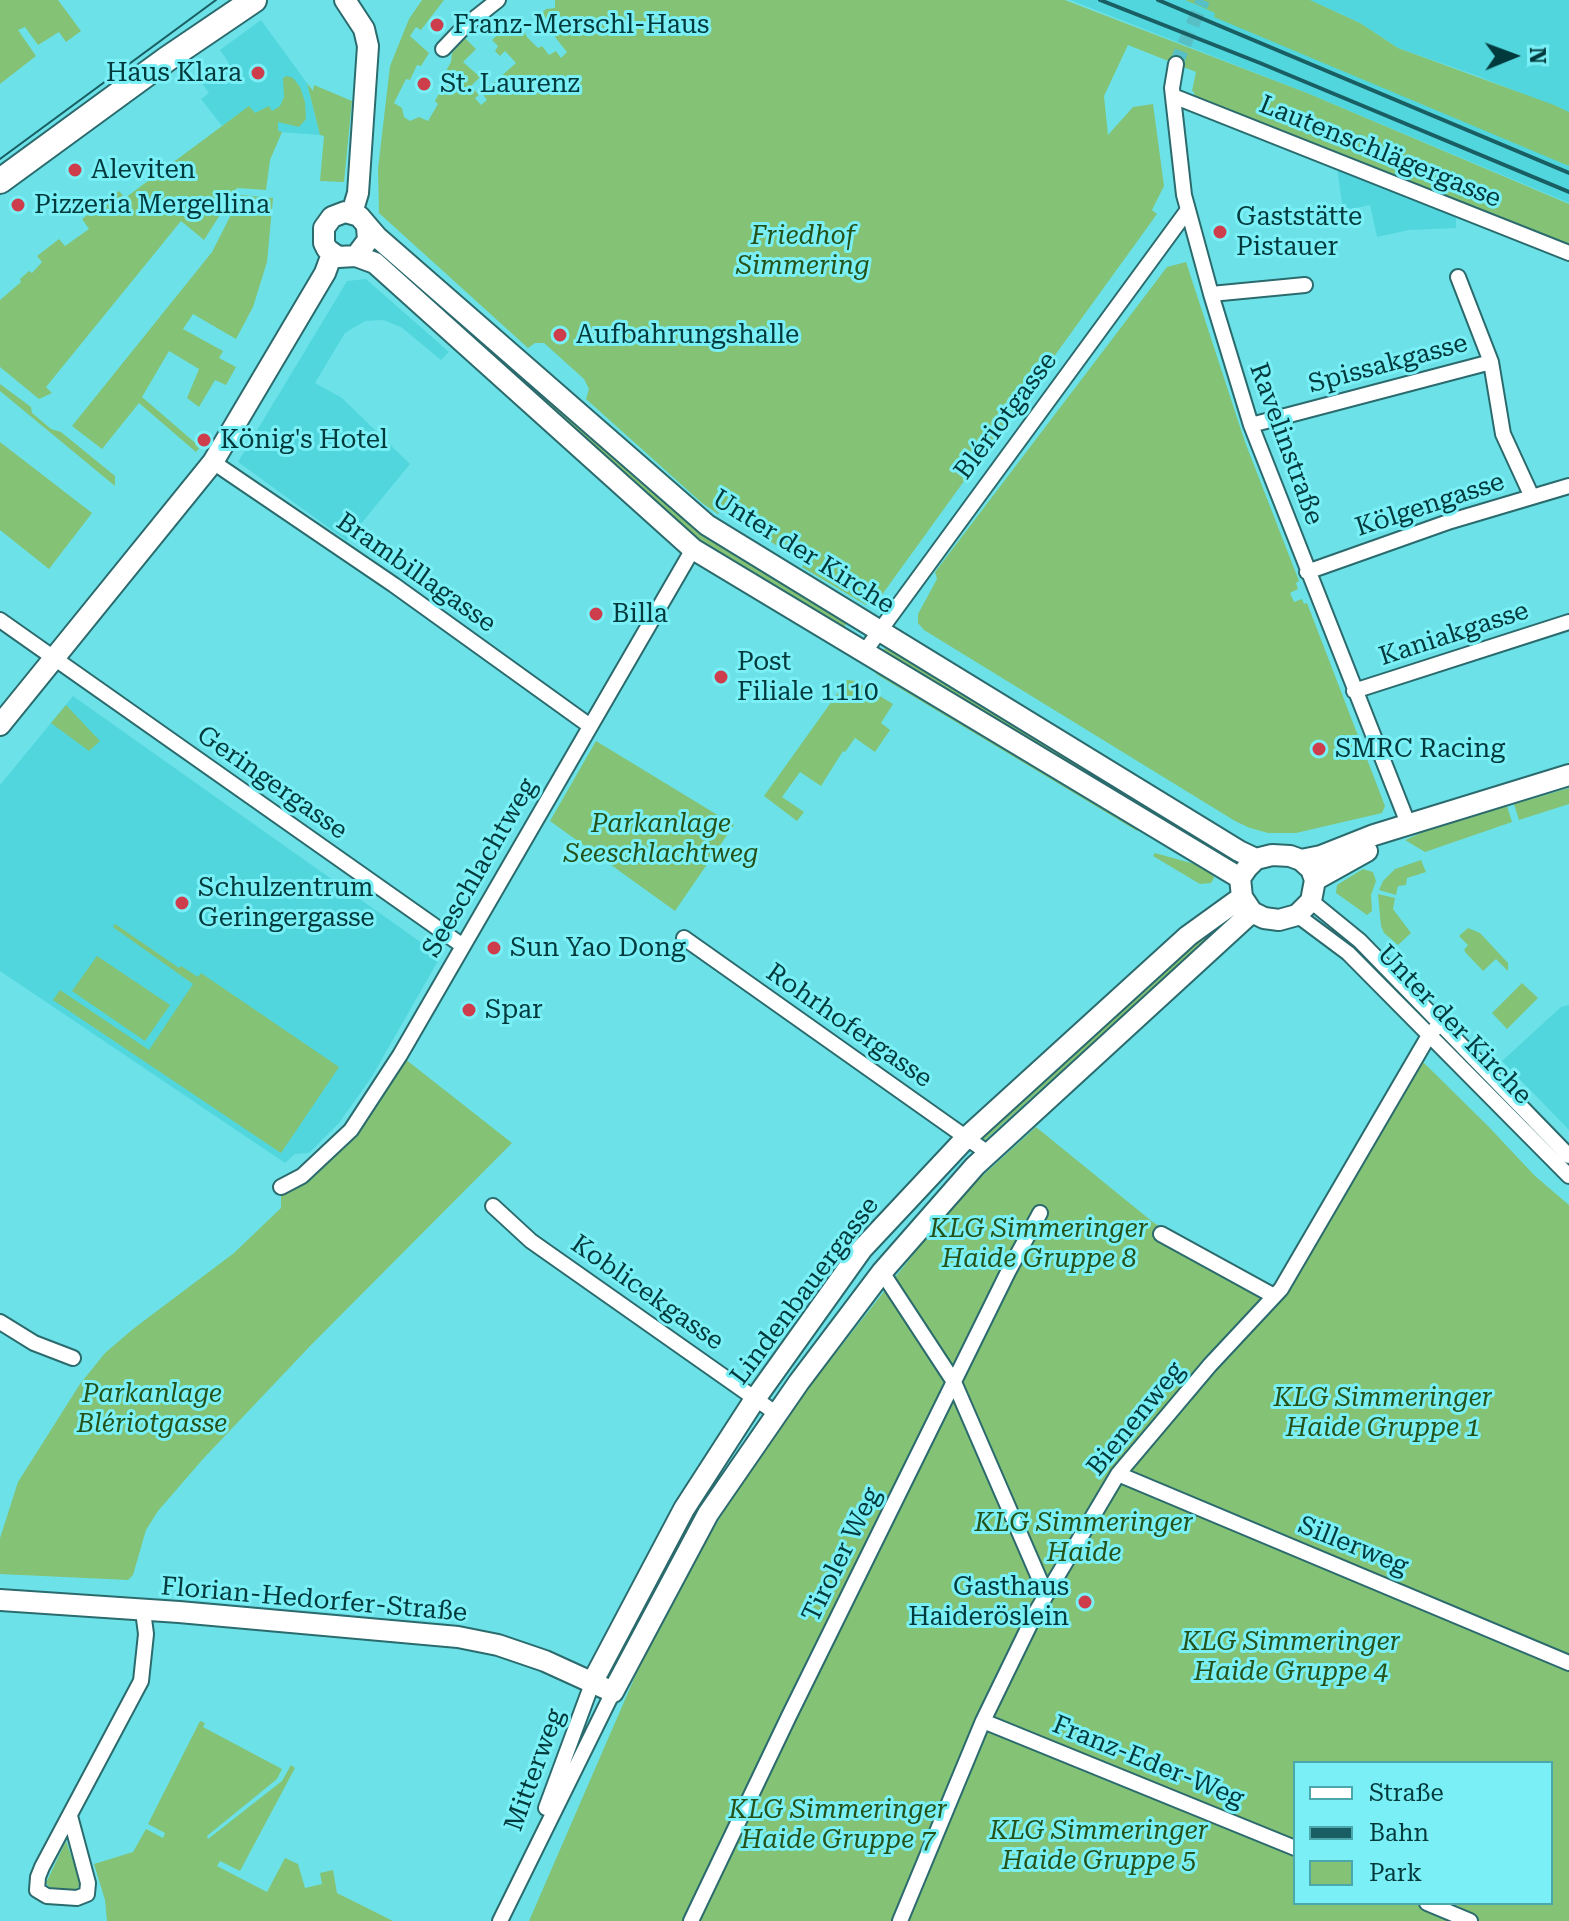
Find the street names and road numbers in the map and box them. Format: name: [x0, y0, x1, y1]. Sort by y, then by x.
street label: Lautenschlägergasse: [1254, 89, 1506, 215]
street label: Spissakgasse: [1305, 328, 1471, 400]
street label: Blériotgasse: [948, 346, 1064, 486]
street label: Ravelinstraße: [1242, 359, 1330, 529]
street label: Kölgengasse: [1352, 466, 1508, 544]
street label: Unter der Kirche: [706, 483, 900, 621]
street label: Brambillagasse: [330, 506, 502, 640]
street label: Kaniakgasse: [1375, 595, 1533, 673]
street label: Geringergasse: [191, 720, 353, 846]
street label: Seeschlachtweg: [416, 773, 544, 963]
street label: Unter der Kirche: [1370, 939, 1538, 1111]
street label: Rohrhofergasse: [760, 957, 938, 1095]
street label: Lindenbauergasse: [724, 1191, 886, 1391]
street label: Koblicekgasse: [565, 1229, 729, 1357]
street label: Bienenweg: [1081, 1356, 1191, 1482]
street label: Tiroler Weg: [796, 1483, 888, 1627]
street label: Sillerweg: [1293, 1510, 1413, 1582]
street label: Florian-Hedorfer-Straße: [159, 1571, 469, 1629]
street label: Mitterweg: [498, 1705, 572, 1835]
street label: Franz-Eder-Weg: [1048, 1709, 1248, 1815]

